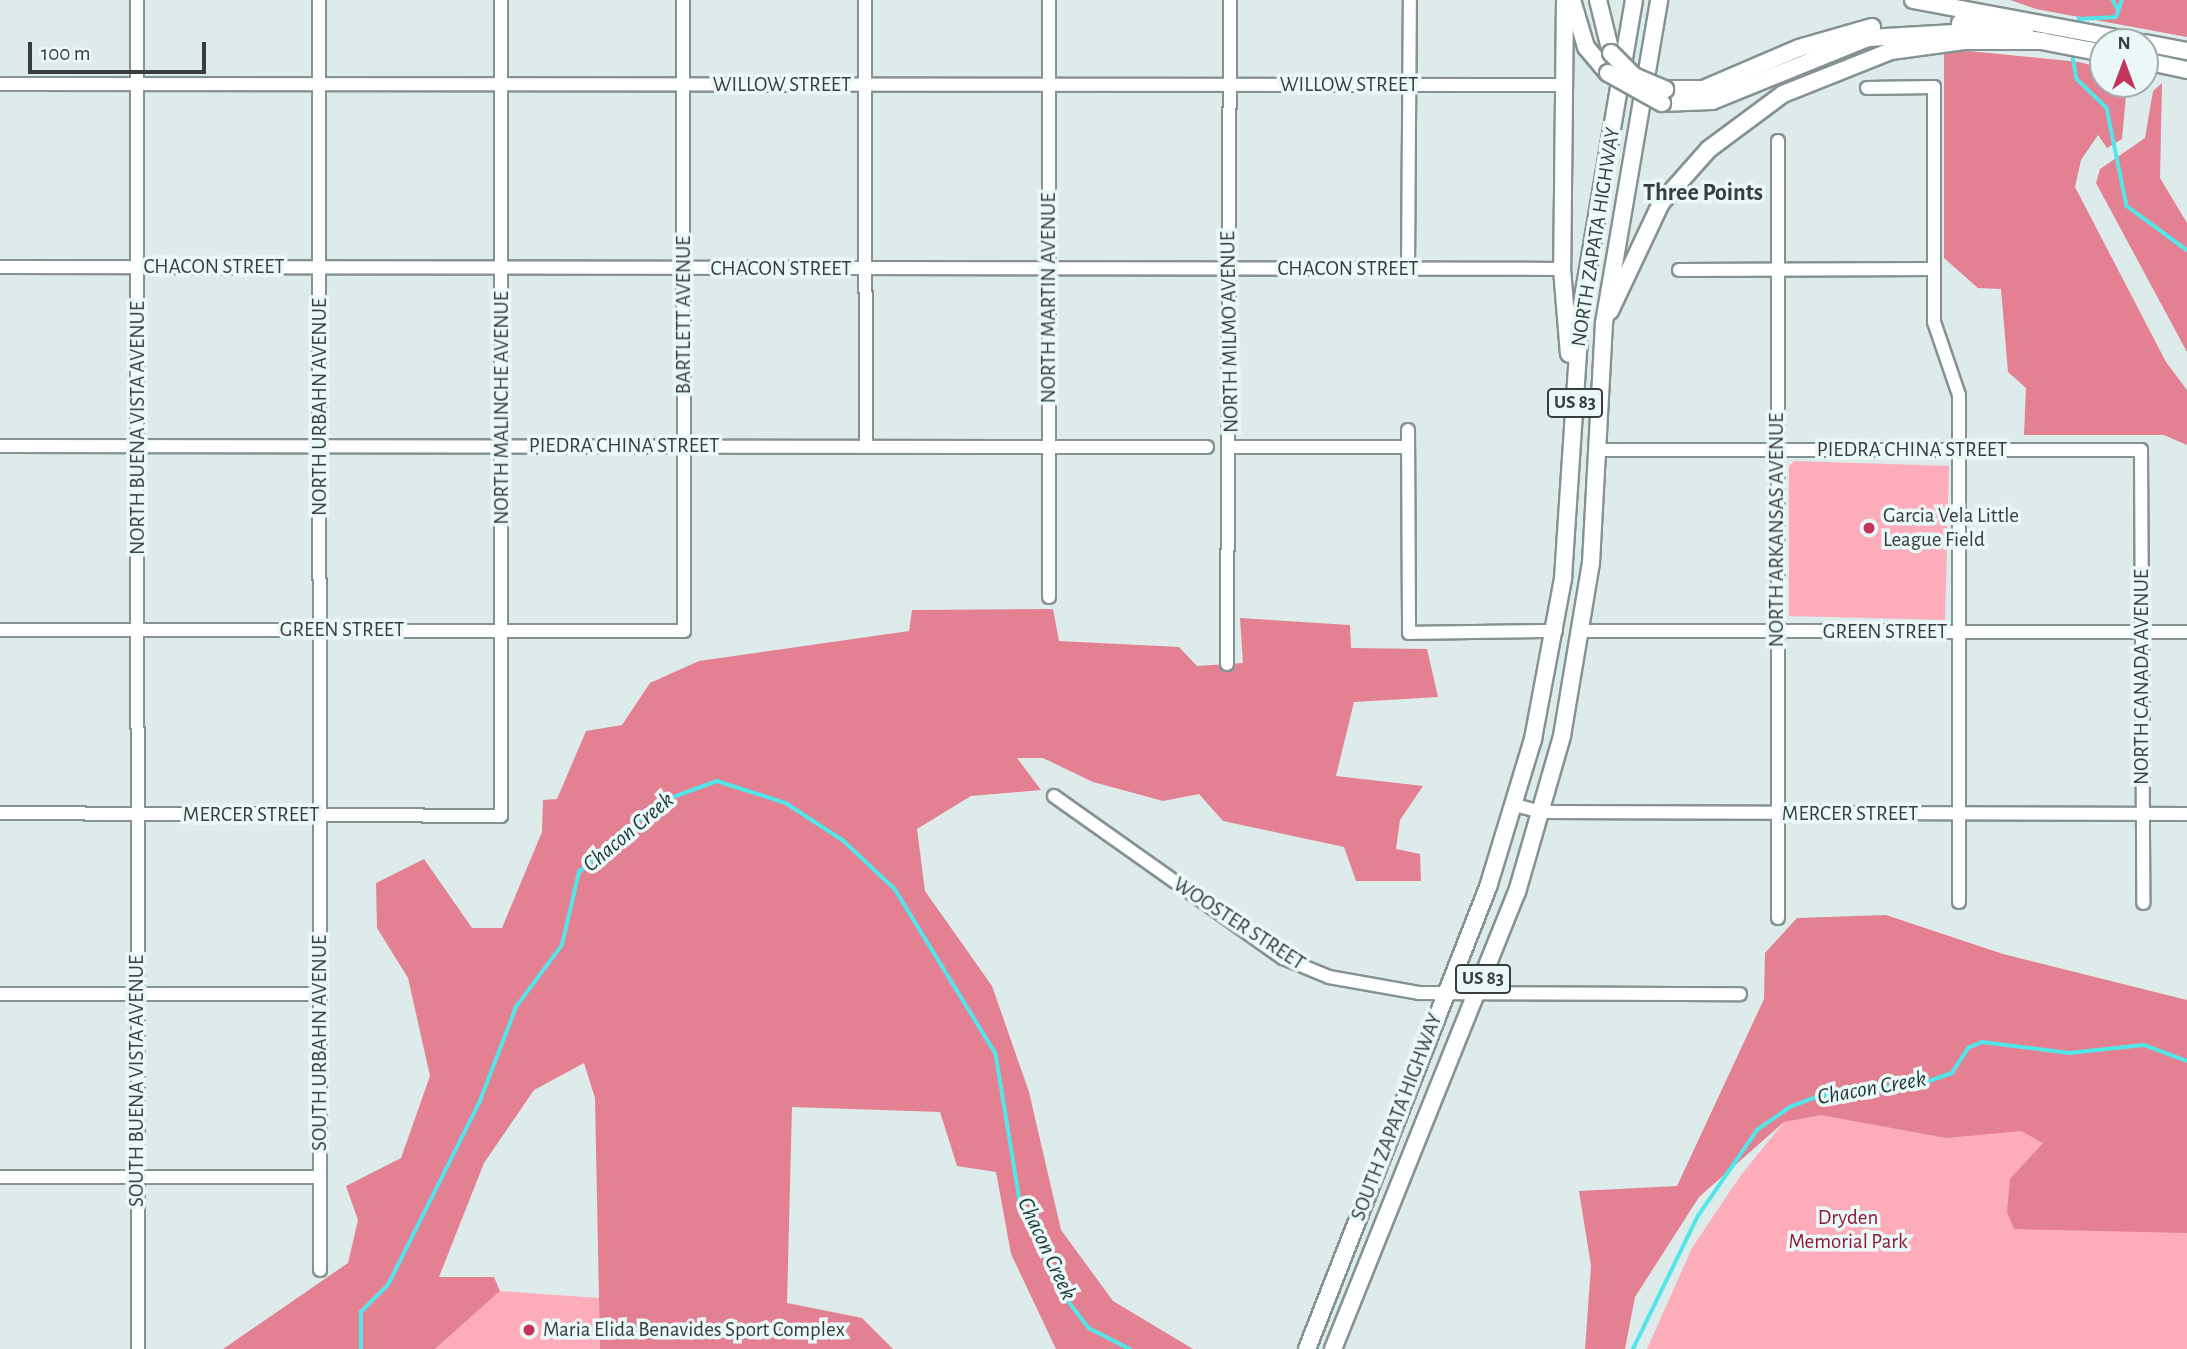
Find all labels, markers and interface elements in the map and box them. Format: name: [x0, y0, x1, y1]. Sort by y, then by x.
scale bar: [32, 28, 210, 72]
north arrow: [2089, 28, 2159, 98]
text: N: [2117, 34, 2131, 53]
text: 100 m: [41, 43, 91, 64]
street label: WILLOW STREET: [713, 72, 851, 98]
street label: WILLOW STREET: [1280, 72, 1418, 98]
street label: NORTH ZAPATA HIGHWAY: [1566, 125, 1626, 349]
district label: Three Points: [1643, 180, 1763, 208]
street label: NORTH MARTIN AVENUE: [1036, 193, 1062, 403]
street label: NORTH MILMO AVENUE: [1216, 231, 1244, 433]
street label: BARTLETT AVENUE: [671, 236, 697, 394]
street label: CHACON STREET: [143, 254, 285, 280]
street label: CHACON STREET: [710, 256, 852, 282]
street label: CHACON STREET: [1277, 256, 1419, 282]
street label: NORTH MALINCHE AVENUE: [489, 291, 515, 525]
street label: NORTH URBAHN AVENUE: [307, 298, 333, 516]
street label: NORTH BUENA VISTA AVENUE: [125, 301, 151, 555]
road number: US 83: [1545, 388, 1605, 418]
street label: NORTH ARKANSAS AVENUE: [1764, 413, 1790, 647]
street label: PIEDRA CHINA STREET: [529, 433, 719, 459]
street label: PIEDRA CHINA STREET: [1817, 437, 2007, 463]
place label: Garcia Vela Little League Field: [1883, 503, 2019, 553]
marker: Garcia Vela Little League Field: [1861, 520, 1877, 536]
street label: NORTH CANADA AVENUE: [2129, 569, 2155, 785]
street label: GREEN STREET: [280, 617, 404, 643]
street label: GREEN STREET: [1823, 619, 1947, 645]
water label: Chacon Creek: [578, 787, 680, 879]
street label: MERCER STREET: [1782, 801, 1918, 827]
street label: MERCER STREET: [183, 802, 319, 828]
street label: WOOSTER STREET: [1168, 872, 1310, 976]
street label: SOUTH URBAHN AVENUE: [307, 935, 333, 1151]
street label: SOUTH BUENA VISTA AVENUE: [124, 955, 150, 1207]
road number: US 83: [1453, 964, 1513, 995]
street label: SOUTH ZAPATA HIGHWAY: [1346, 1010, 1448, 1224]
water label: Chacon Creek: [1815, 1066, 1929, 1112]
water label: Chacon Creek: [1010, 1193, 1082, 1305]
park label: Dryden Memorial Park: [1788, 1205, 1908, 1255]
place label: Maria Elida Benavides Sport Complex: [543, 1317, 845, 1343]
marker: Maria Elida Benavides Sport Complex: [521, 1322, 537, 1338]

